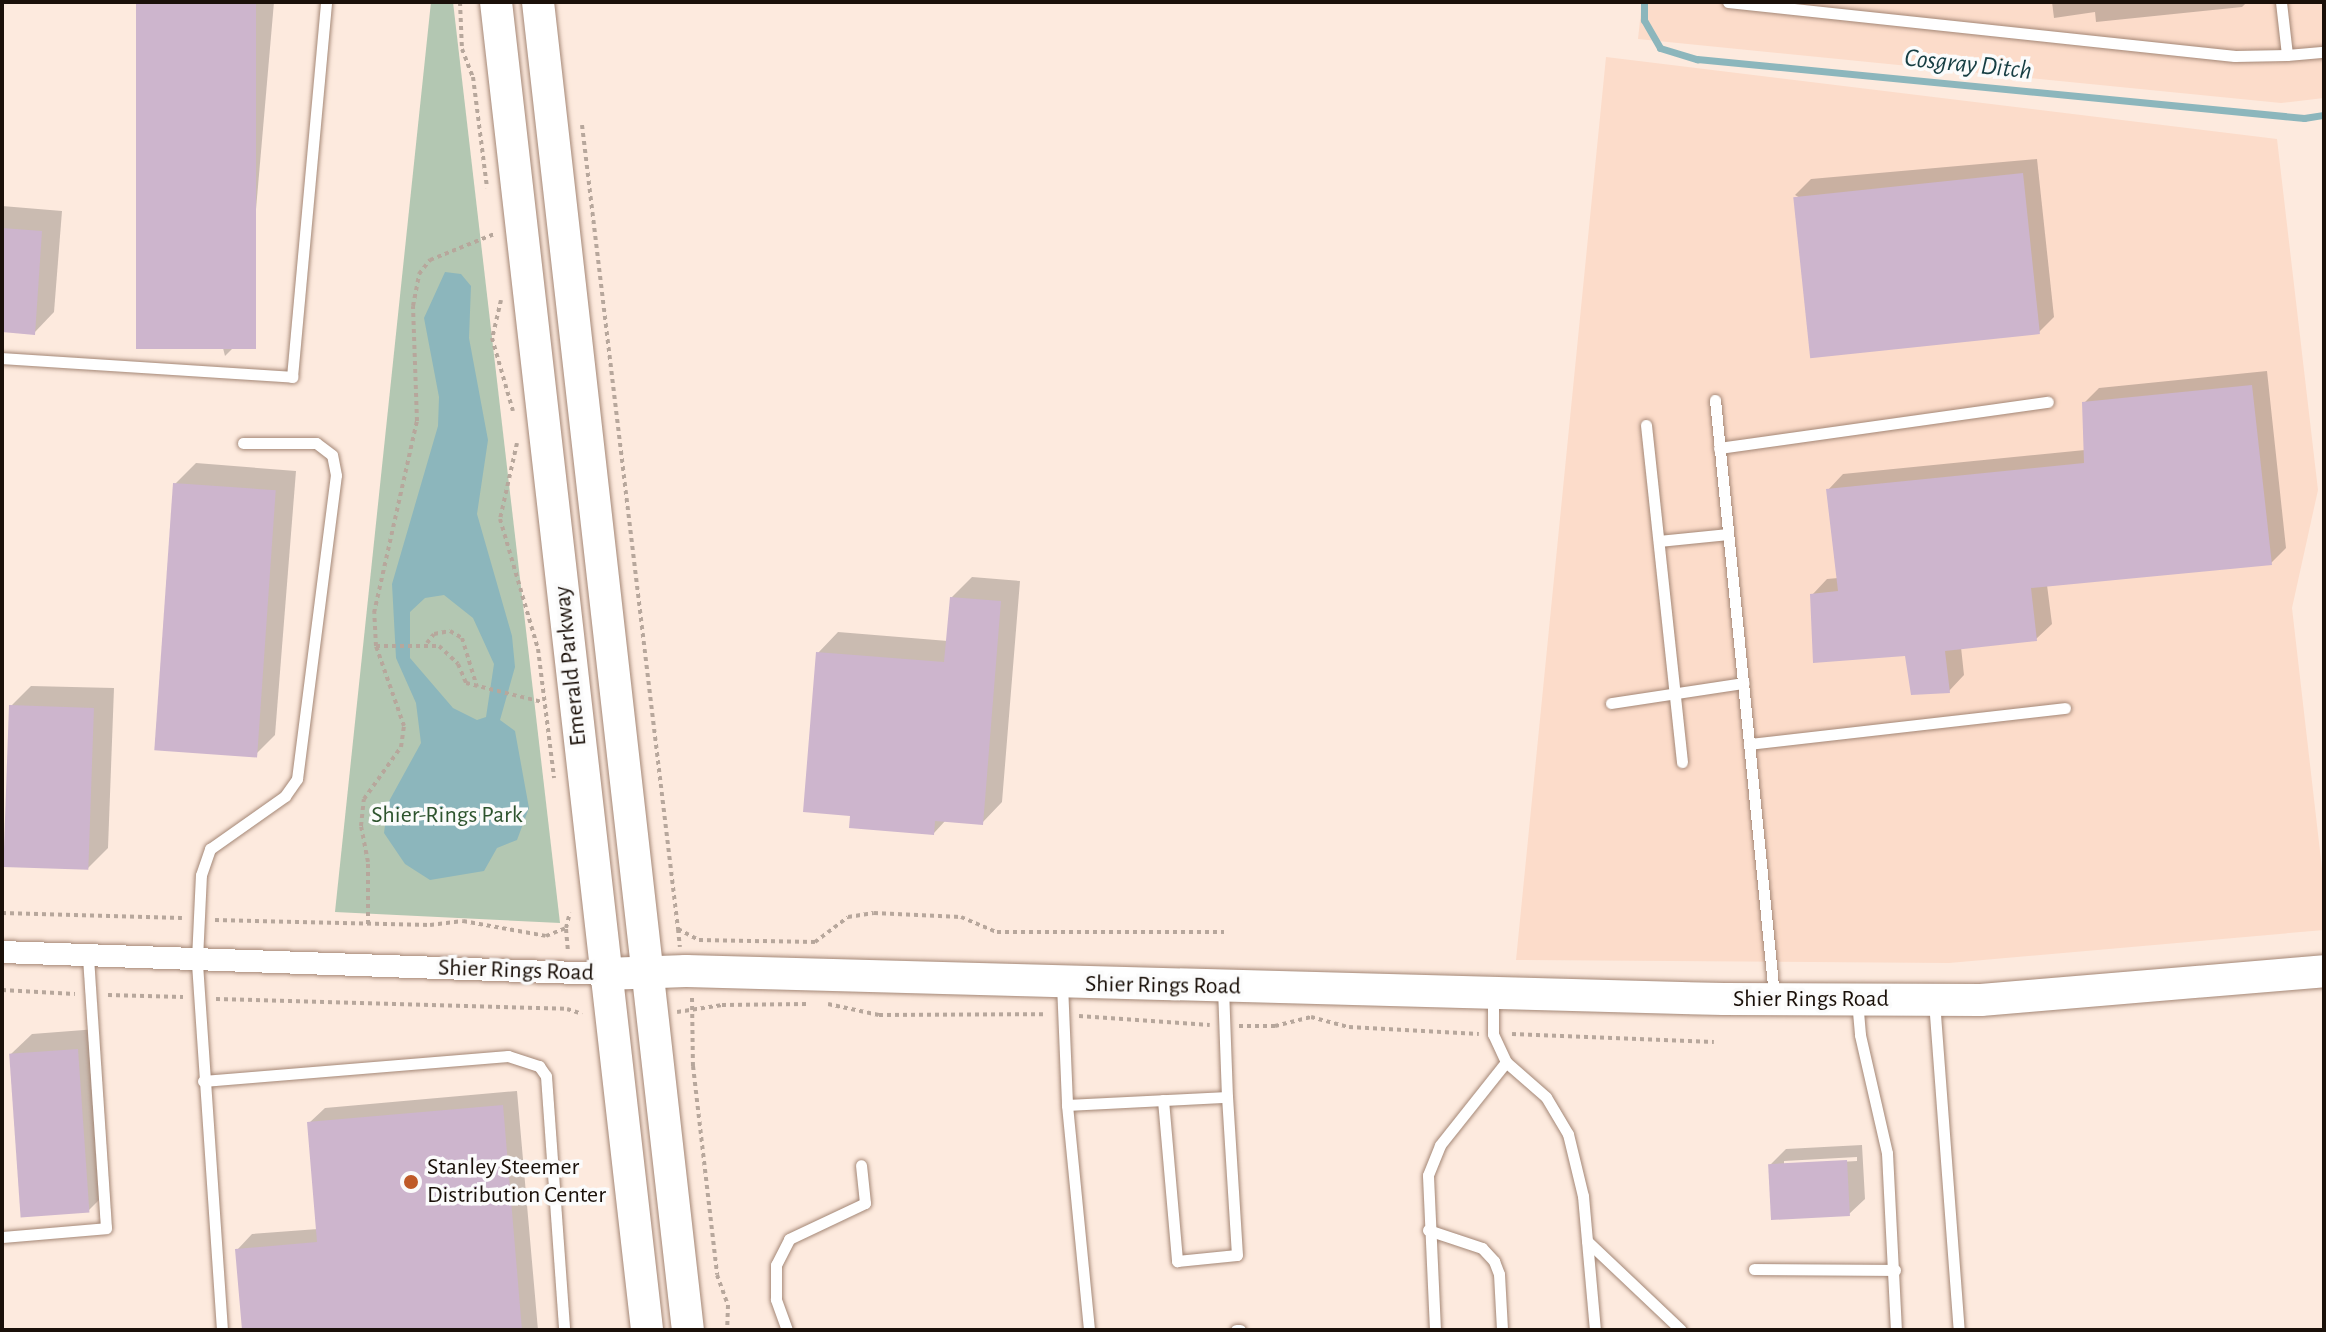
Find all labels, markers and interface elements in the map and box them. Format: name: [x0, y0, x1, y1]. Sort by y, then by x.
water label: Cosgray Ditch: [1903, 43, 2033, 87]
street label: Emerald Parkway: [548, 585, 594, 747]
park label: Shier-Rings Park: [371, 802, 523, 830]
street label: Shier Rings Road: [438, 954, 594, 988]
street label: Shier Rings Road: [1085, 970, 1241, 1002]
street label: Shier Rings Road: [1733, 986, 1889, 1014]
place label: Stanley Steemer Distribution Center: [427, 1154, 606, 1210]
marker: Stanley Steemer Distribution Center: [402, 1173, 420, 1191]

